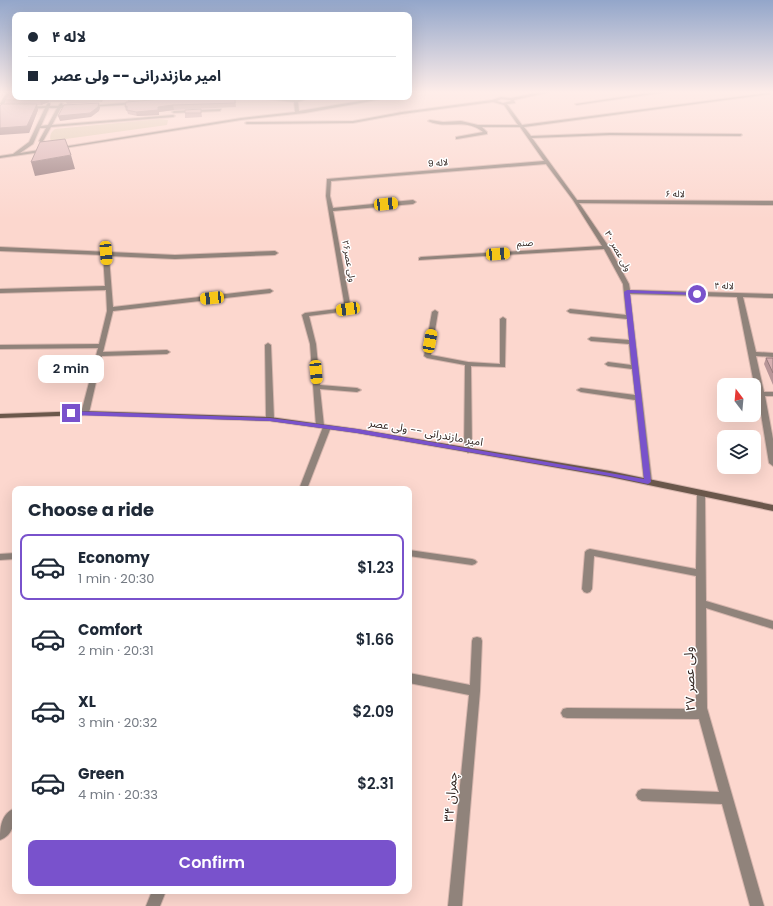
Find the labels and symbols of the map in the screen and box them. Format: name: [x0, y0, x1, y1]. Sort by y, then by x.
street label: لاله 9: [427, 156, 449, 170]
street label: لاله ۶: [665, 188, 685, 200]
car: [373, 197, 399, 211]
street label: ولی عصر ۳۰: [602, 229, 634, 273]
street label: صنم: [516, 236, 534, 251]
street label: ولی عصر۲۶: [339, 239, 359, 283]
car: [99, 241, 113, 265]
car: [486, 247, 510, 261]
street label: لاله ۴: [714, 280, 734, 292]
route start: [688, 285, 706, 303]
car: [199, 291, 225, 305]
car: [335, 301, 361, 317]
car: [422, 328, 438, 354]
callout: 2 min: [38, 355, 104, 383]
car: [309, 360, 323, 384]
north arrow: [717, 378, 761, 422]
route end: [62, 404, 80, 422]
street label: امیر مازندرانی -- ولی عصر: [367, 414, 484, 450]
street label: ولی عصر ۲۷: [679, 646, 700, 712]
street label: چمران ۳۴: [439, 771, 462, 823]

